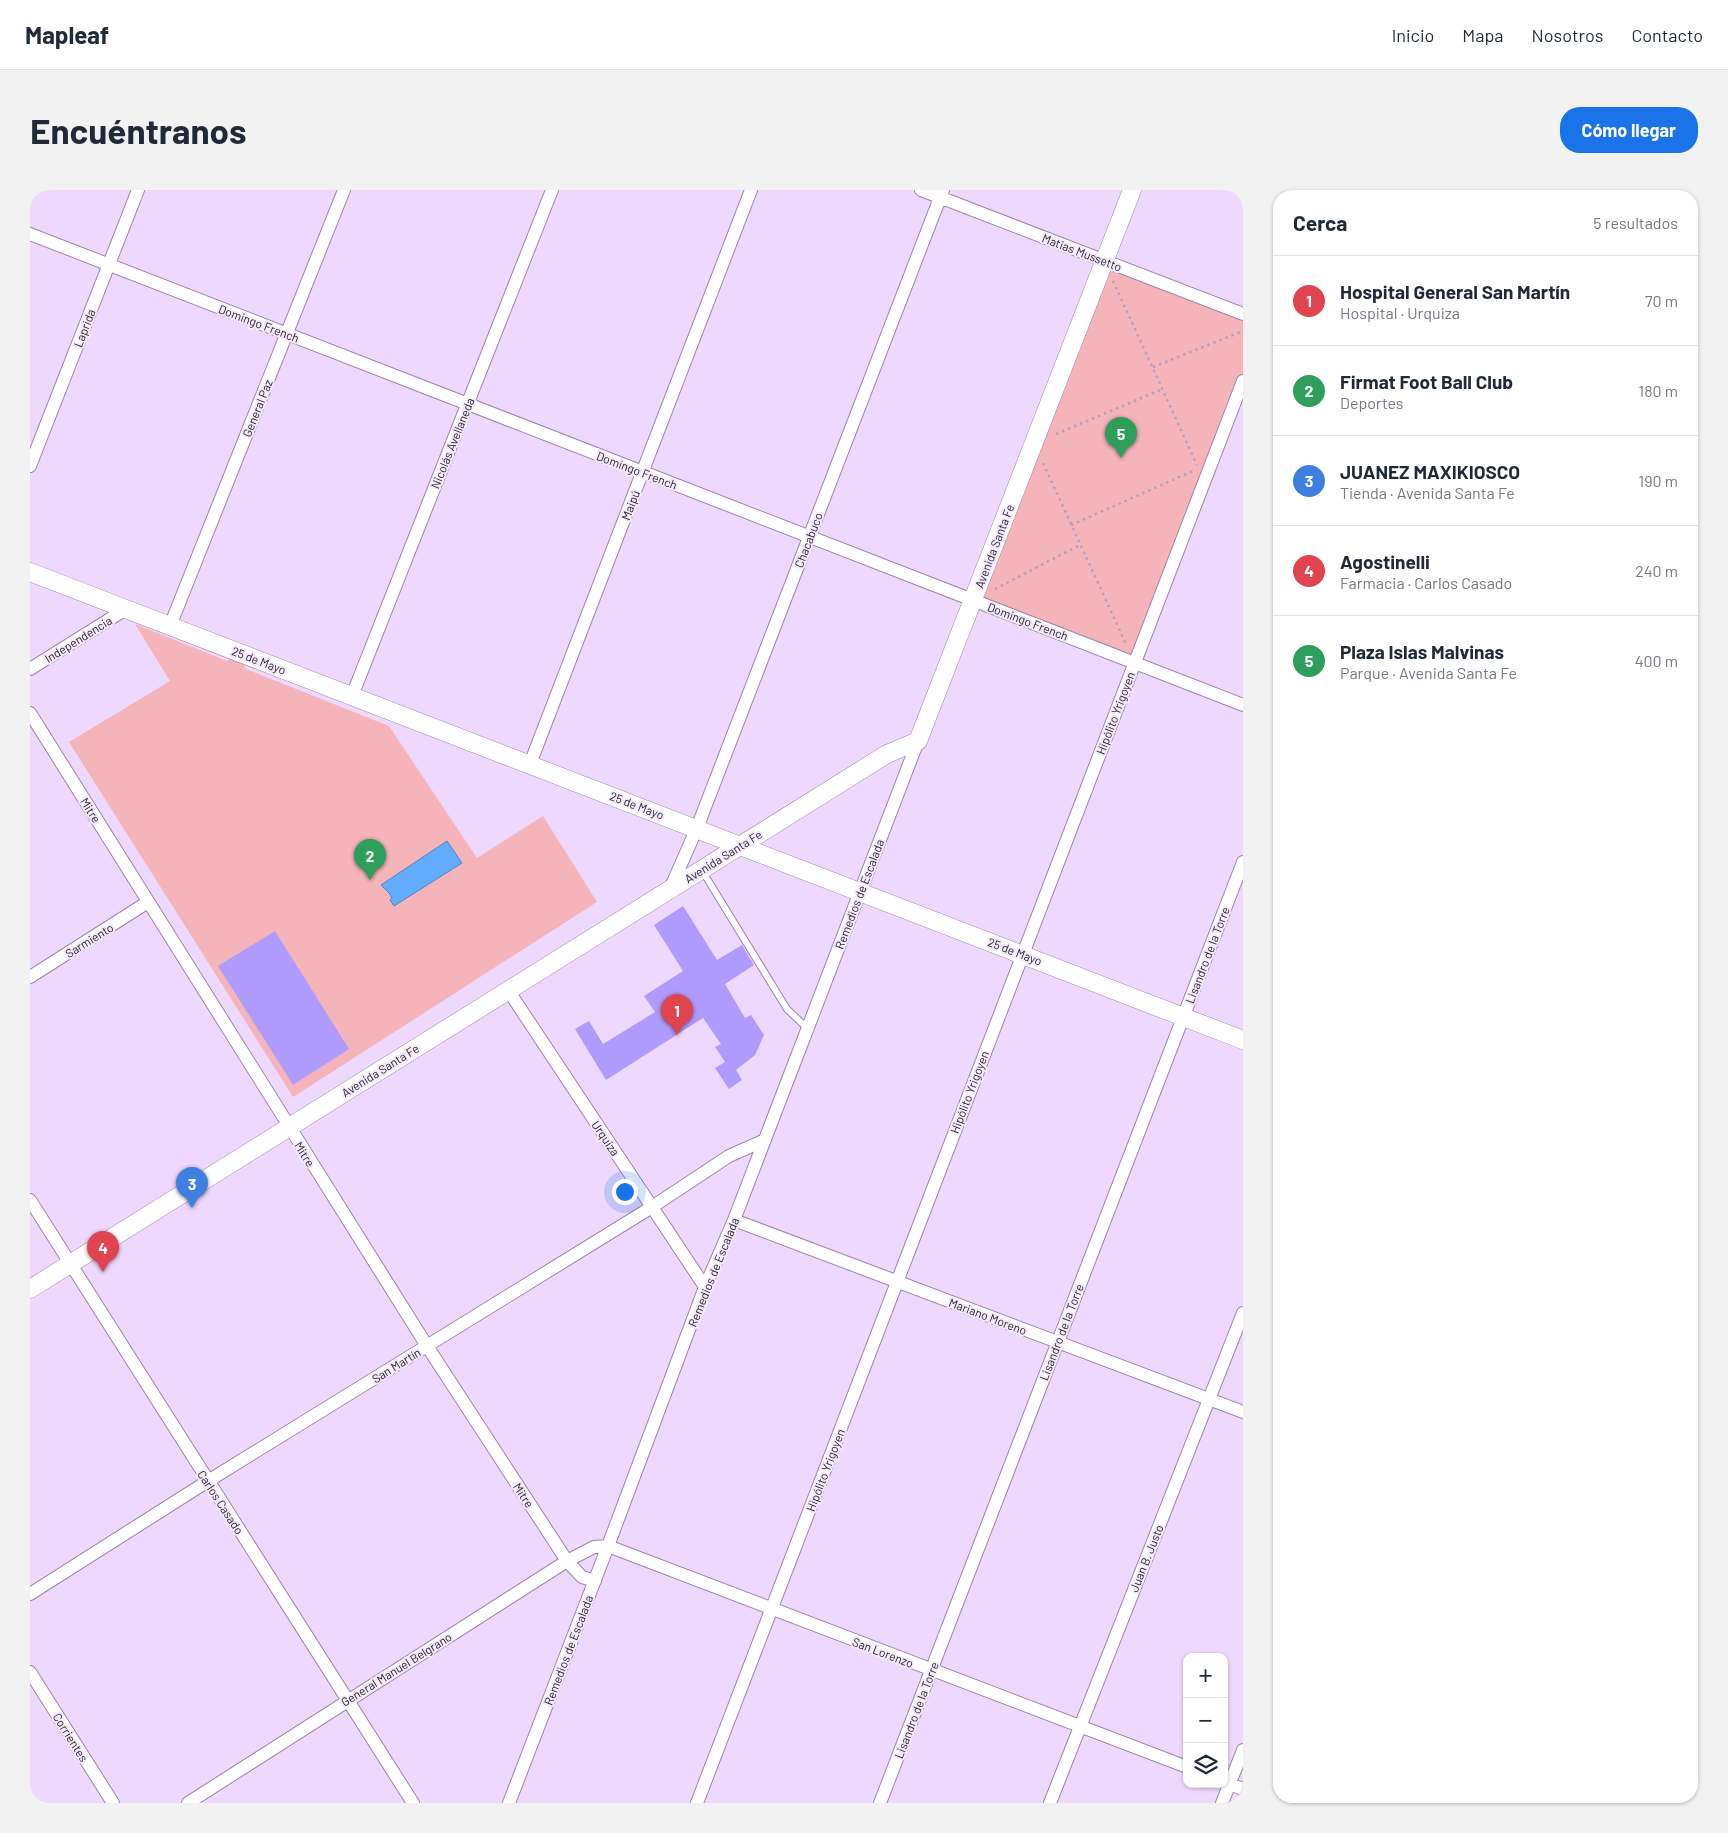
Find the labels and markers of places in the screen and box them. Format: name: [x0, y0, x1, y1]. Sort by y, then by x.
pin: 5: [1105, 417, 1137, 458]
pin: 2: [354, 839, 386, 880]
pin: 1: [661, 994, 693, 1035]
pin: 3: [176, 1167, 208, 1208]
pin: 4: [87, 1231, 119, 1272]

